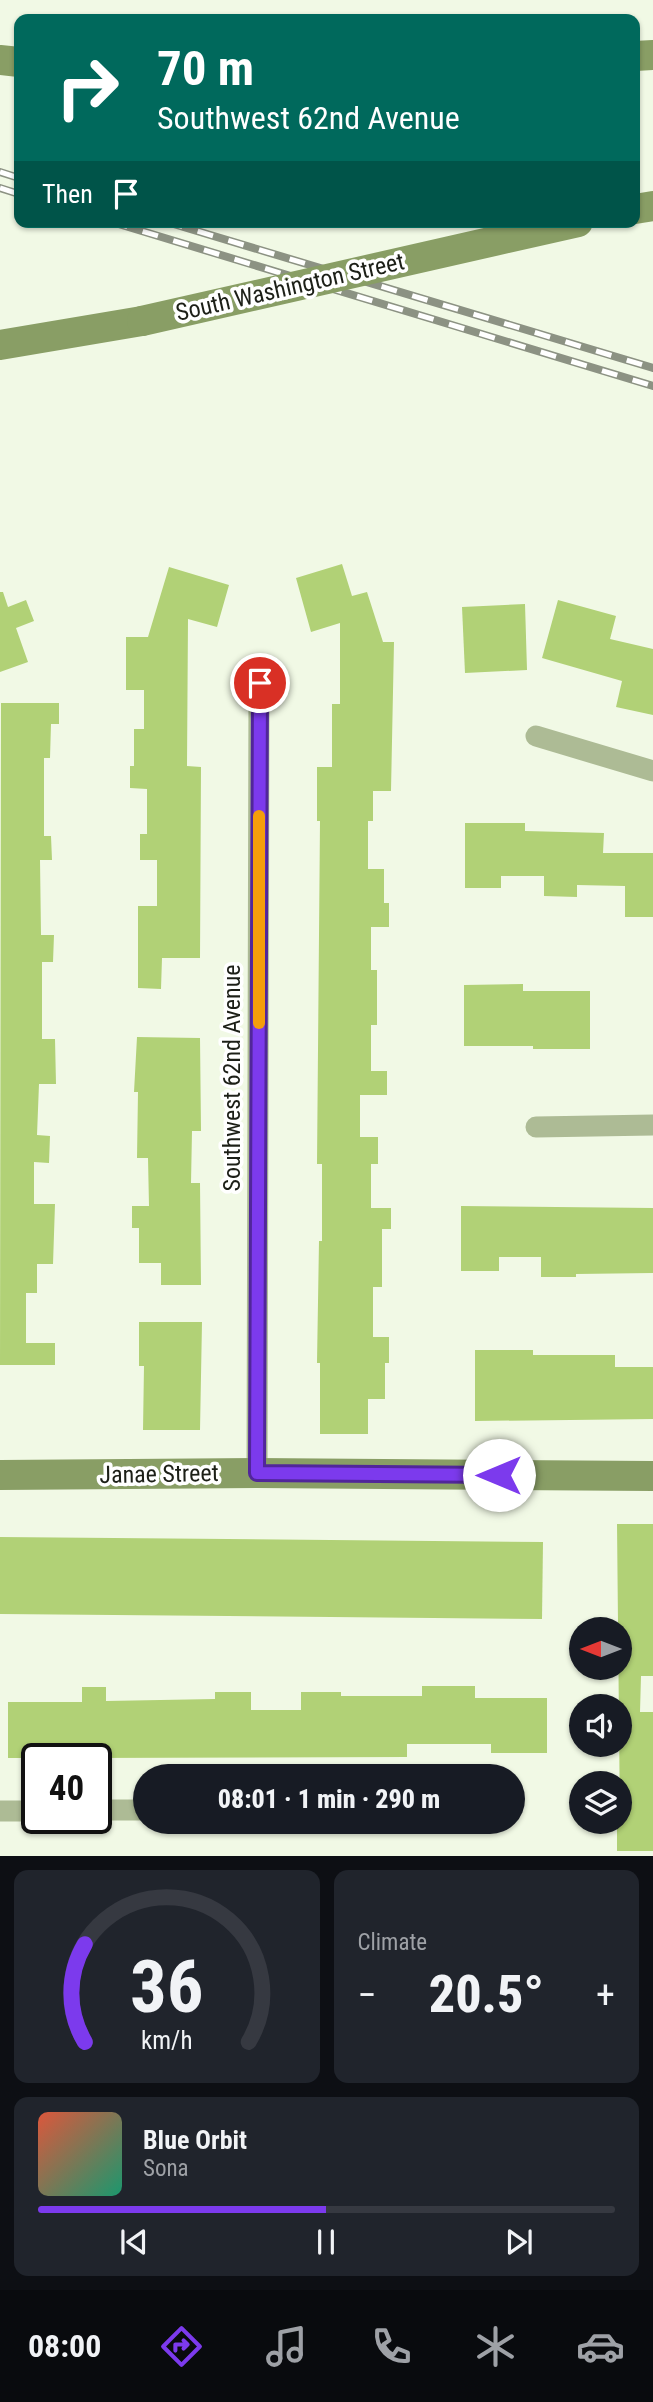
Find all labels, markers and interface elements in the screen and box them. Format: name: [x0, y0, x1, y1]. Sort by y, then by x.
text: 70 m: [157, 40, 254, 97]
icon: right: [42, 42, 133, 133]
text: Southwest 62nd Avenue: [157, 99, 460, 137]
icon: arrive: [107, 175, 145, 213]
text: Then: [42, 179, 93, 209]
street label: South Washington Street: [173, 247, 407, 327]
pin: [230, 653, 290, 713]
icon: arrive: [241, 664, 279, 702]
street label: Southwest 62nd Avenue: [218, 964, 246, 1192]
position arrow: [462, 1438, 536, 1512]
street label: Janae Street: [99, 1459, 219, 1489]
north arrow: [569, 1617, 632, 1680]
map controls: [569, 1617, 632, 1834]
button: sound: [569, 1694, 632, 1757]
speed limit sign: 40: [21, 1743, 112, 1834]
button: layers: [569, 1771, 632, 1834]
text: 08:01 · 1 min · 290 m: [218, 1784, 440, 1814]
text: Climate: [358, 1929, 427, 1956]
text: 36: [130, 1945, 204, 2031]
text: 20.5°: [429, 1964, 544, 2025]
text: −: [358, 1973, 377, 2017]
text: +: [596, 1973, 615, 2017]
text: km/h: [141, 2026, 192, 2055]
text: Blue Orbit: [143, 2125, 247, 2155]
text: Sona: [143, 2155, 189, 2182]
icon: previous: [115, 2223, 153, 2261]
icon: pause: [307, 2223, 345, 2261]
icon: next: [500, 2223, 538, 2261]
icon: directions: [157, 2322, 206, 2371]
icon: music: [262, 2322, 311, 2371]
icon: phone: [367, 2322, 416, 2371]
icon: climate: [471, 2322, 520, 2371]
icon: car: [576, 2322, 625, 2371]
text: 08:00: [28, 2327, 101, 2365]

